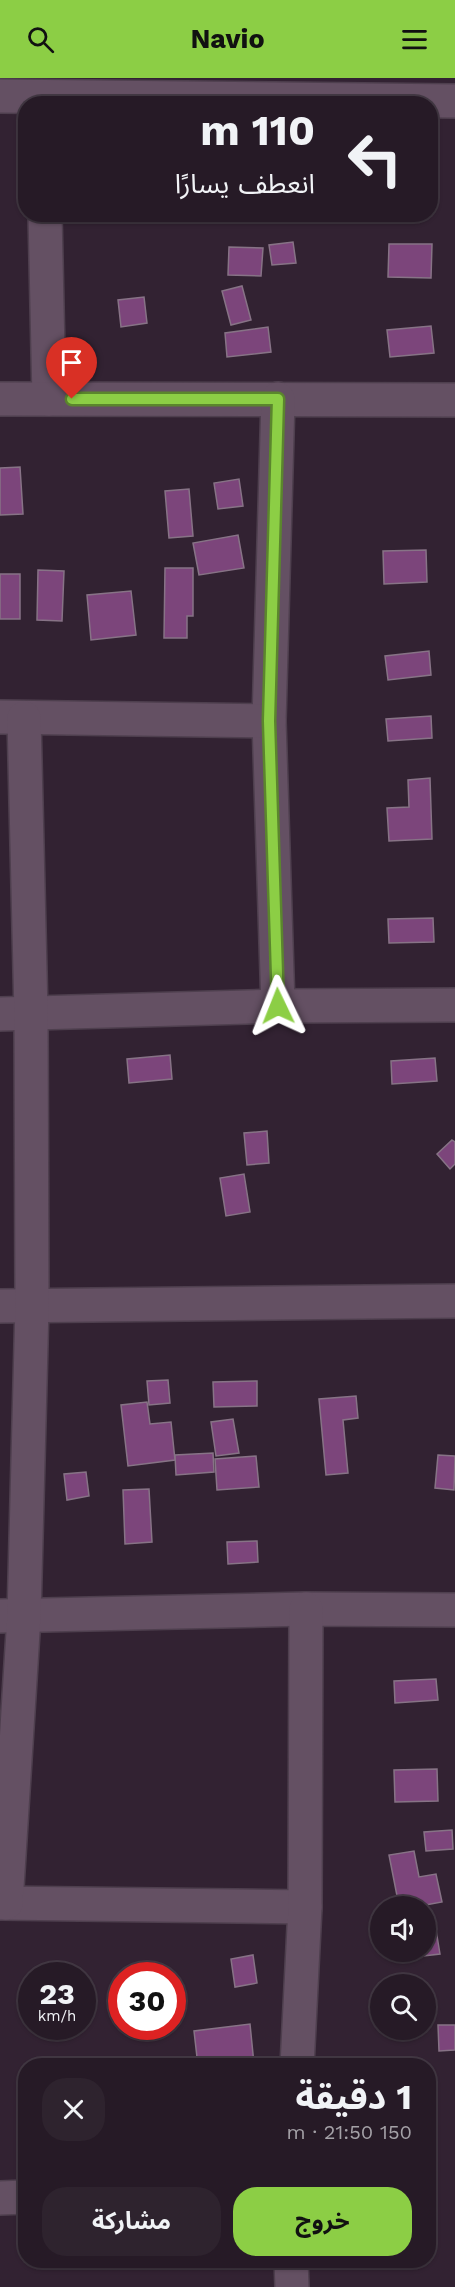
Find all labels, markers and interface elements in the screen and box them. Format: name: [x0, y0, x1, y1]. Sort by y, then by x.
icon: search: [24, 23, 57, 56]
text: Navio: [190, 23, 265, 55]
icon: menu: [398, 23, 431, 56]
text: 110 m: [200, 106, 315, 155]
icon: left: [336, 120, 414, 198]
text: انعطف يسارًا: [175, 168, 315, 200]
pin: [46, 337, 97, 399]
icon: arrive: [55, 346, 88, 379]
position arrow: [246, 974, 310, 1038]
map controls: [370, 1896, 436, 2040]
button: sound: [370, 1896, 436, 1962]
speed limit sign: 30: [108, 1962, 186, 2040]
button: search: [370, 1974, 436, 2040]
text: 23: [39, 1976, 75, 2011]
text: km/h: [38, 2007, 76, 2025]
text: 1 دقيقة: [296, 2076, 412, 2118]
button: close: [42, 2078, 105, 2141]
text: 150 m · 21:50: [287, 2120, 412, 2144]
button: مشاركة: [42, 2187, 221, 2256]
button: خروج: [233, 2187, 412, 2256]

